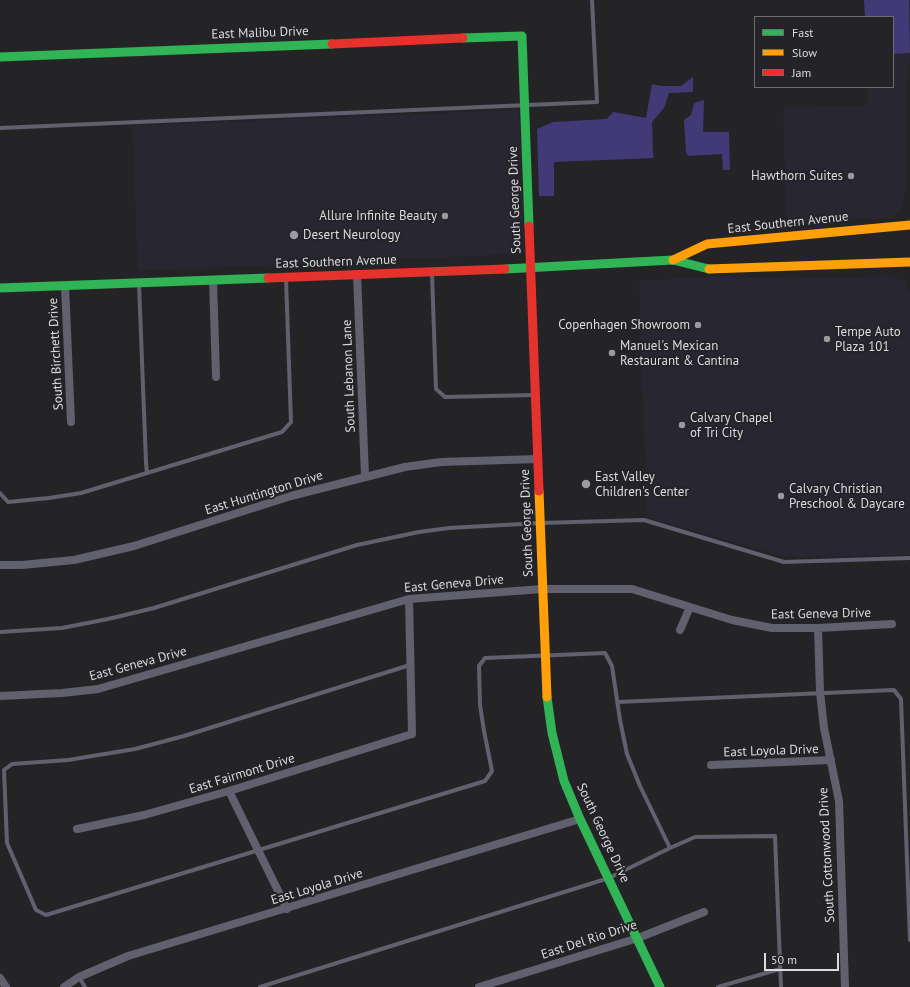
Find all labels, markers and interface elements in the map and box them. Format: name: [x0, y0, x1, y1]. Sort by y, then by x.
legend: [754, 16, 894, 88]
street label: East Malibu Drive: [211, 24, 309, 42]
text: Fast: [792, 25, 813, 40]
text: Slow: [792, 45, 817, 60]
text: Jam: [792, 65, 811, 80]
street label: South George Drive: [505, 146, 525, 254]
place label: Hawthorn Suites: [751, 168, 843, 184]
marker: Hawthorn Suites: [846, 171, 856, 181]
place label: Allure Infinite Beauty: [319, 208, 437, 224]
street label: East Southern Avenue: [727, 209, 849, 237]
marker: Allure Infinite Beauty: [440, 211, 450, 221]
place label: Desert Neurology: [303, 227, 400, 243]
marker: Desert Neurology: [288, 229, 300, 241]
street label: East Southern Avenue: [275, 252, 397, 272]
street label: South Birchett Drive: [45, 297, 67, 411]
place label: Copenhagen Showroom: [558, 317, 690, 333]
street label: South Lebanon Lane: [339, 319, 359, 433]
marker: Copenhagen Showroom: [693, 320, 703, 330]
place label: Tempe Auto Plaza 101: [835, 324, 901, 355]
marker: Tempe Auto Plaza 101: [822, 334, 832, 344]
place label: Manuel's Mexican Restaurant & Cantina: [620, 338, 739, 369]
marker: Manuel's Mexican Restaurant & Cantina: [607, 348, 617, 358]
place label: Calvary Chapel of Tri City: [690, 410, 773, 441]
marker: Calvary Chapel of Tri City: [677, 420, 687, 430]
street label: East Huntington Drive: [203, 468, 325, 518]
street label: South George Drive: [517, 469, 537, 577]
place label: East Valley Children's Center: [595, 469, 689, 500]
marker: East Valley Children's Center: [580, 478, 592, 490]
place label: Calvary Christian Preschool & Daycare: [789, 481, 905, 512]
marker: Calvary Christian Preschool & Daycare: [776, 491, 786, 501]
street label: East Geneva Drive: [403, 572, 505, 596]
street label: East Geneva Drive: [771, 605, 871, 623]
street label: East Geneva Drive: [88, 644, 188, 684]
street label: East Loyola Drive: [723, 742, 819, 760]
street label: East Fairmont Drive: [187, 751, 297, 797]
street label: South George Drive: [573, 781, 633, 885]
street label: South Cottonwood Drive: [816, 787, 838, 923]
street label: East Loyola Drive: [269, 866, 365, 908]
street label: East Del Rio Drive: [539, 917, 639, 963]
scale bar: [766, 945, 841, 971]
text: 50 m: [771, 952, 797, 967]

